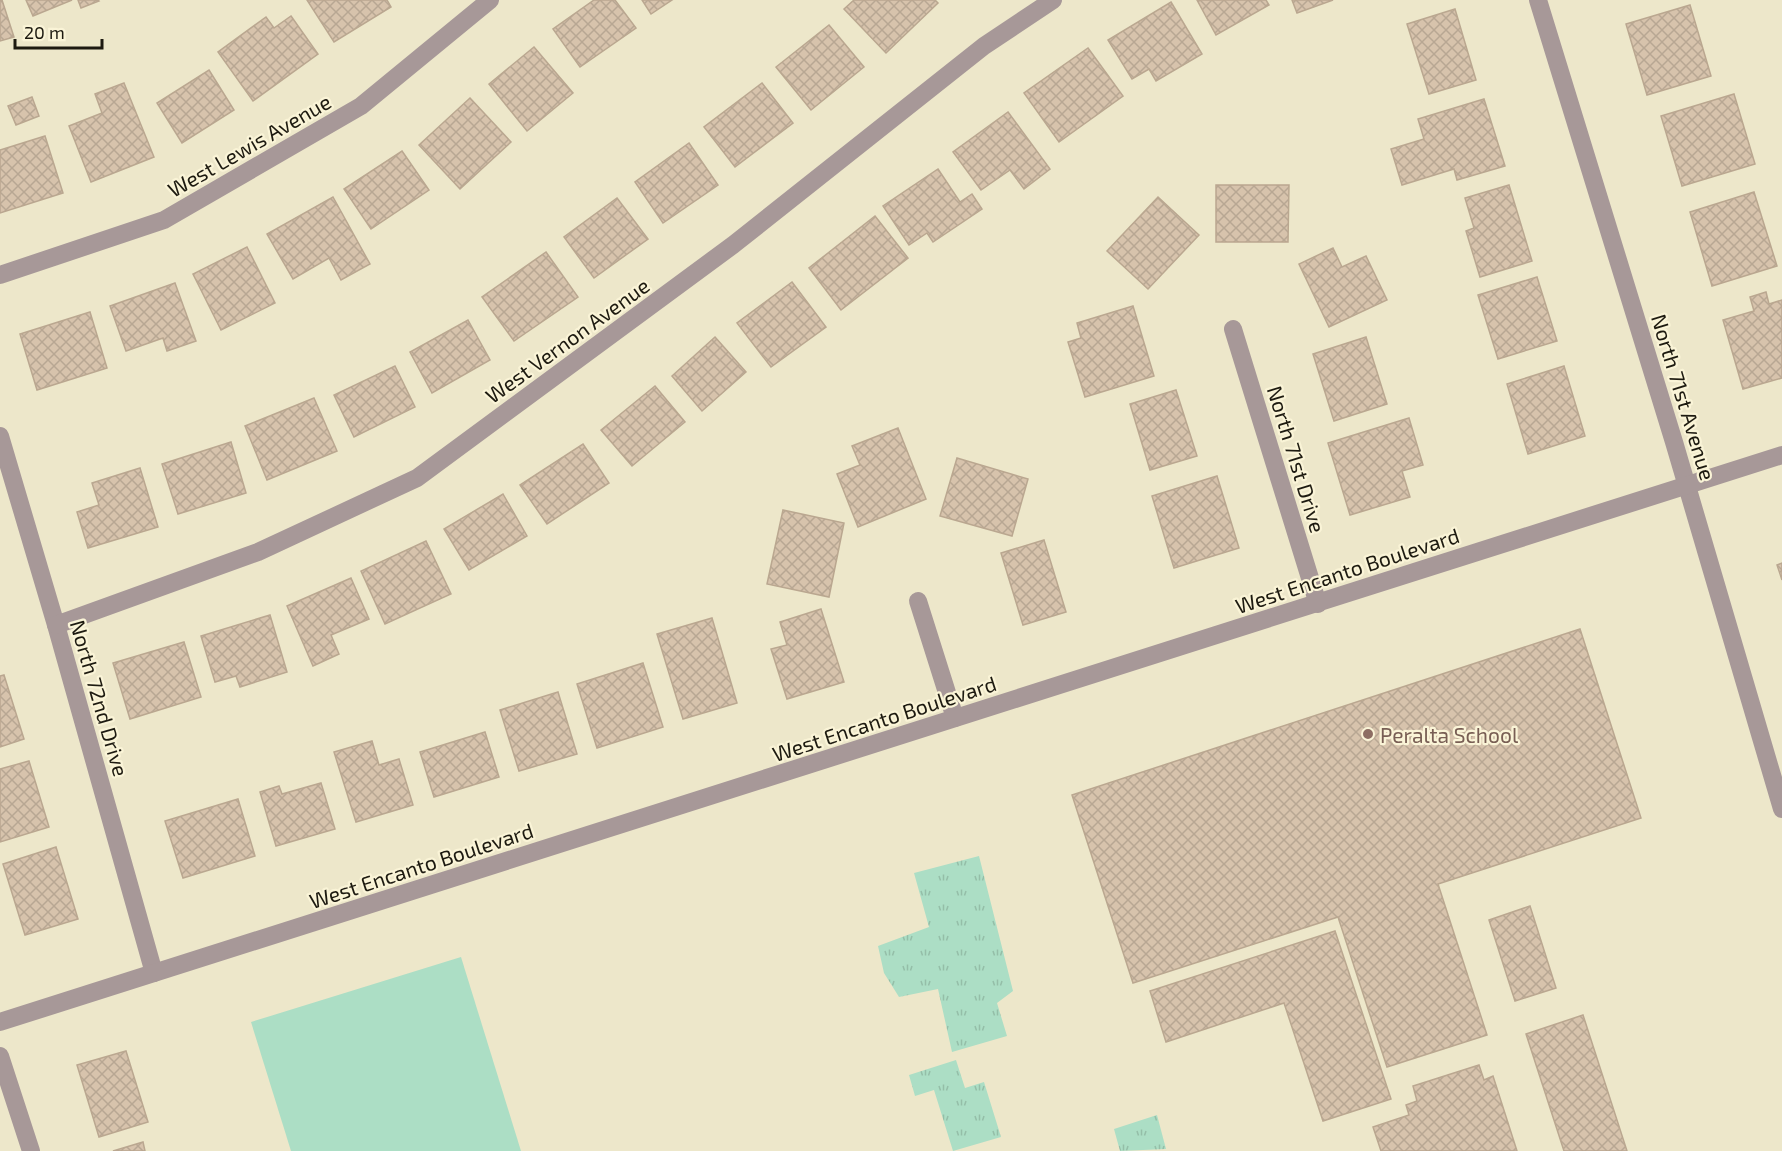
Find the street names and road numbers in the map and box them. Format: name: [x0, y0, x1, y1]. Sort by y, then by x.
street label: West Lewis Avenue: [163, 88, 335, 202]
street label: West Vernon Avenue: [480, 272, 654, 408]
street label: North 71st Avenue: [1647, 311, 1721, 483]
street label: North 71st Drive: [1263, 382, 1331, 536]
street label: West Encanto Boulevard: [1232, 522, 1462, 618]
street label: North 72nd Drive: [66, 617, 134, 779]
street label: West Encanto Boulevard: [769, 670, 999, 766]
street label: West Encanto Boulevard: [306, 817, 536, 913]

